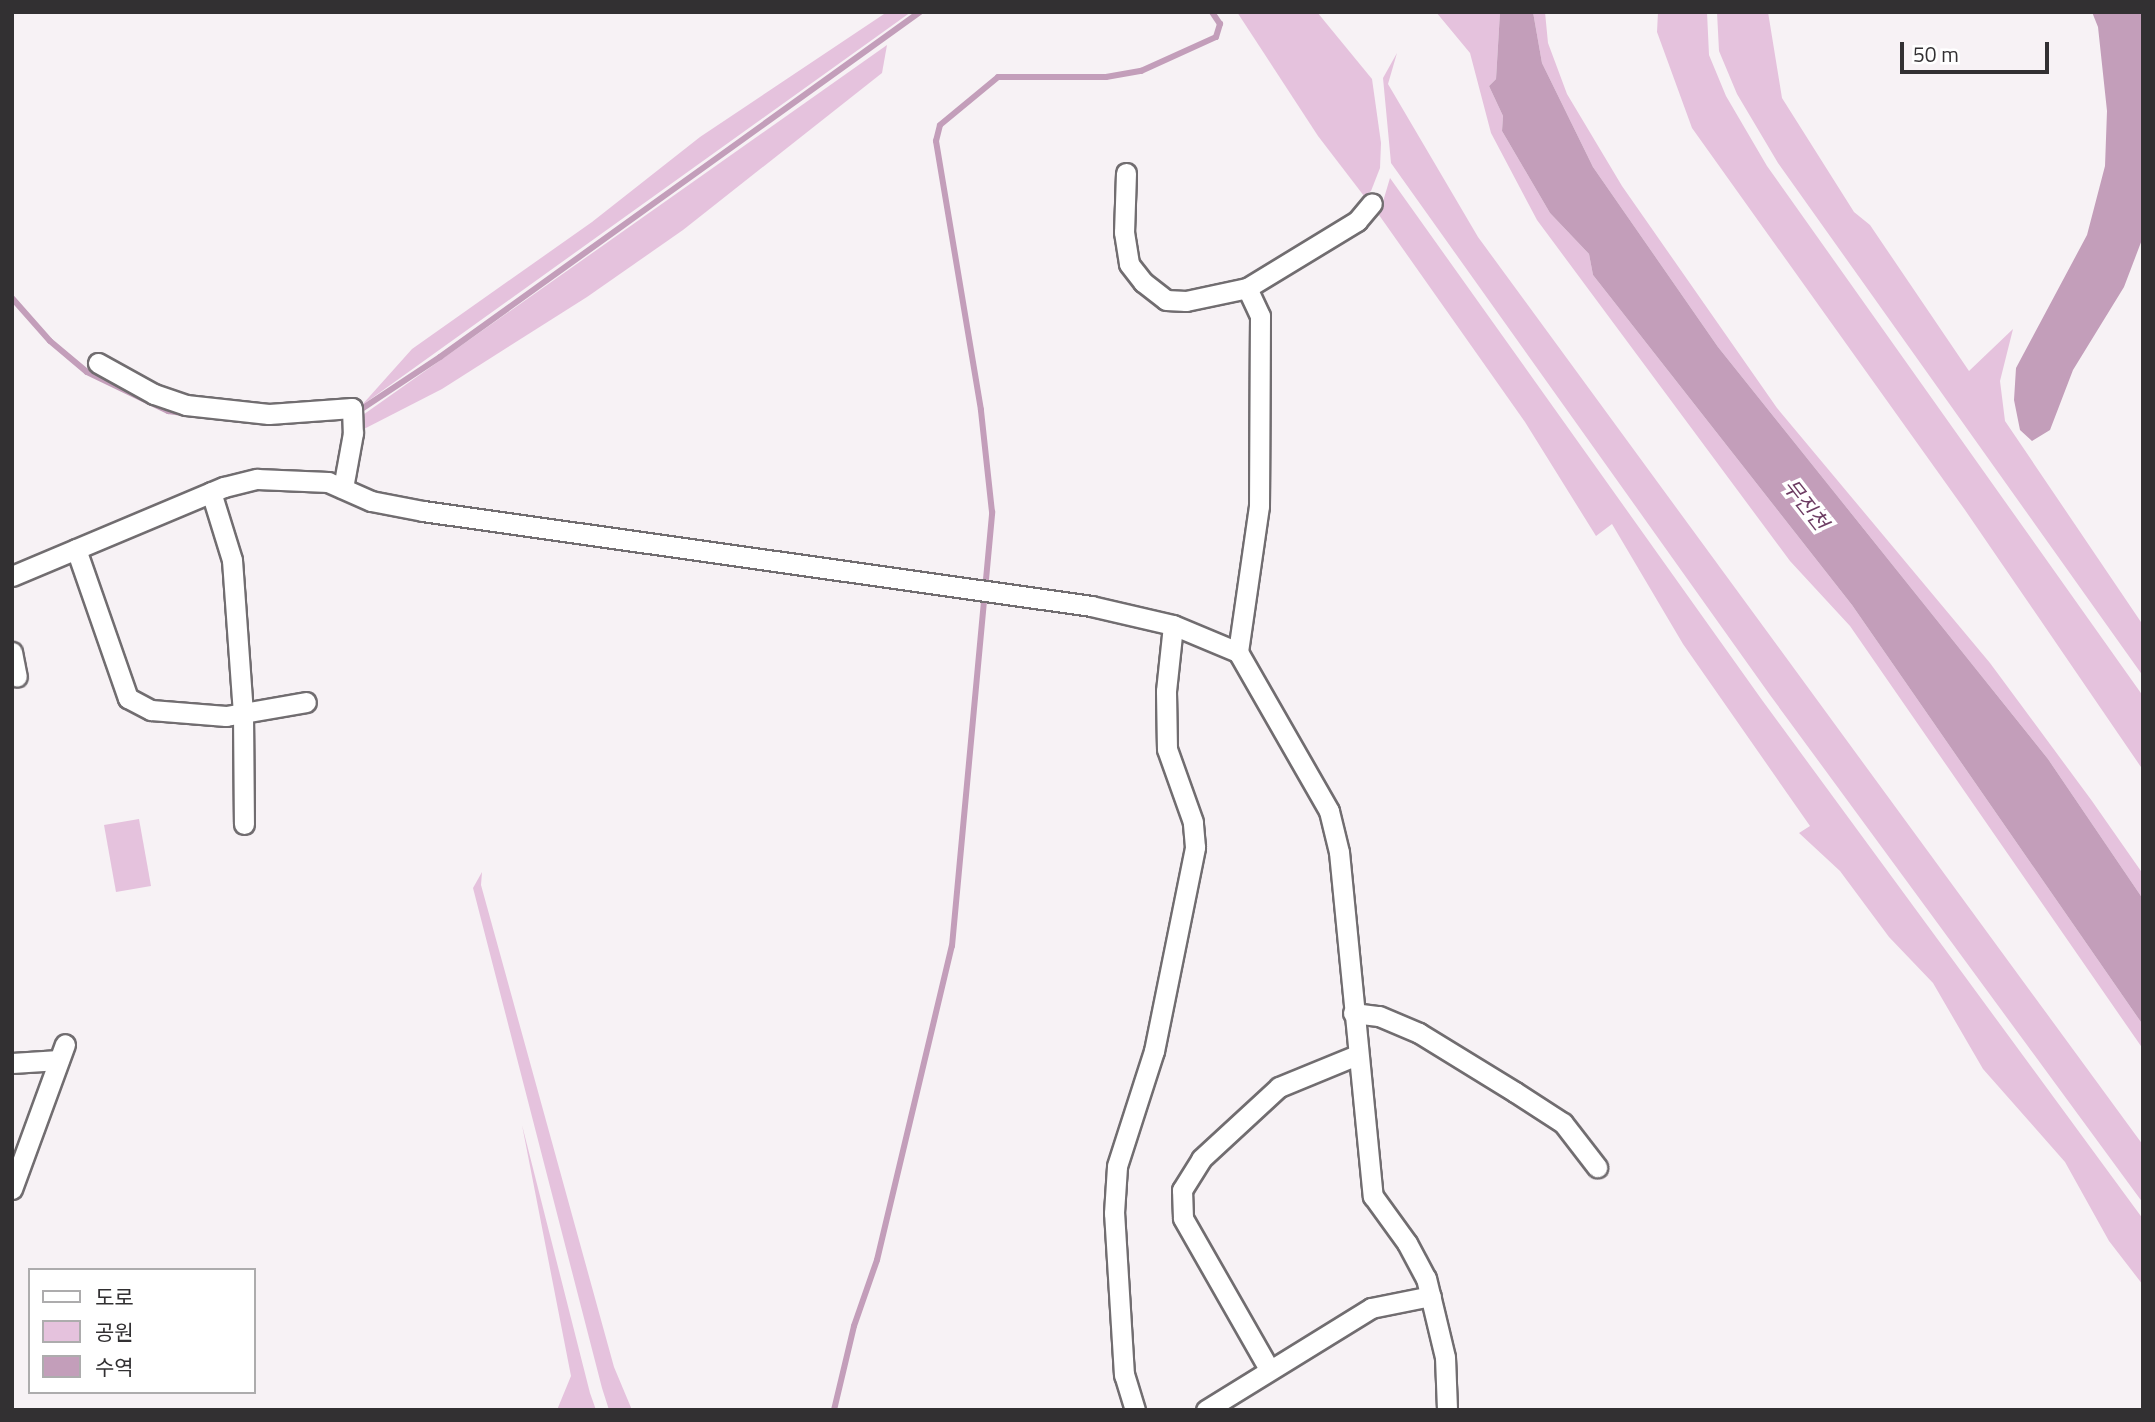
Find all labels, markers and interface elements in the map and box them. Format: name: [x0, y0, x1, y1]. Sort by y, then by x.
scale bar: [1903, 28, 2052, 72]
text: 50 m: [1913, 38, 1959, 70]
water label: 무진천: [1778, 473, 1834, 535]
legend: [28, 1268, 256, 1394]
text: 도로: [95, 1281, 134, 1313]
text: 공원: [95, 1316, 134, 1348]
text: 수역: [95, 1351, 134, 1383]

